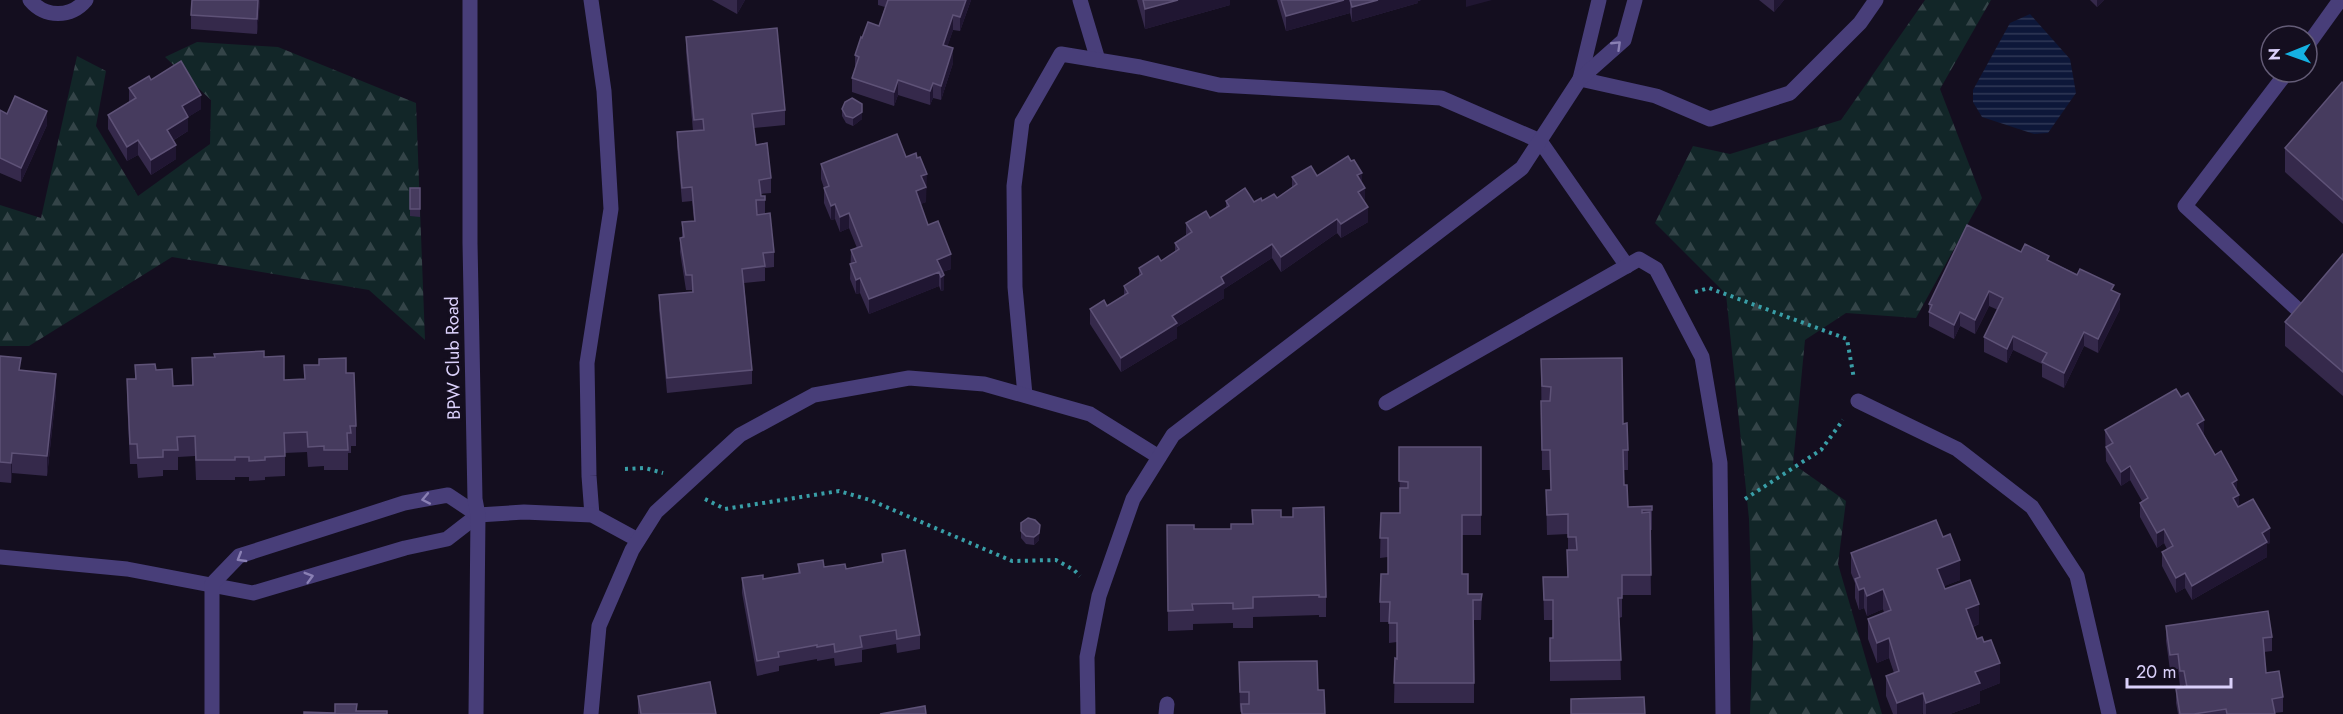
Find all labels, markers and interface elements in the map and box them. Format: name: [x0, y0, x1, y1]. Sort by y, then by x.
north arrow: [2259, 24, 2319, 84]
one-way arrow: [1610, 42, 1621, 53]
text: N: [2263, 48, 2286, 61]
street label: BPW Club Road: [439, 296, 467, 420]
one-way arrow: [421, 492, 431, 505]
one-way arrow: [236, 551, 247, 562]
one-way arrow: [303, 572, 314, 584]
scale bar: [2127, 651, 2230, 689]
text: 20 m: [2136, 659, 2176, 685]

